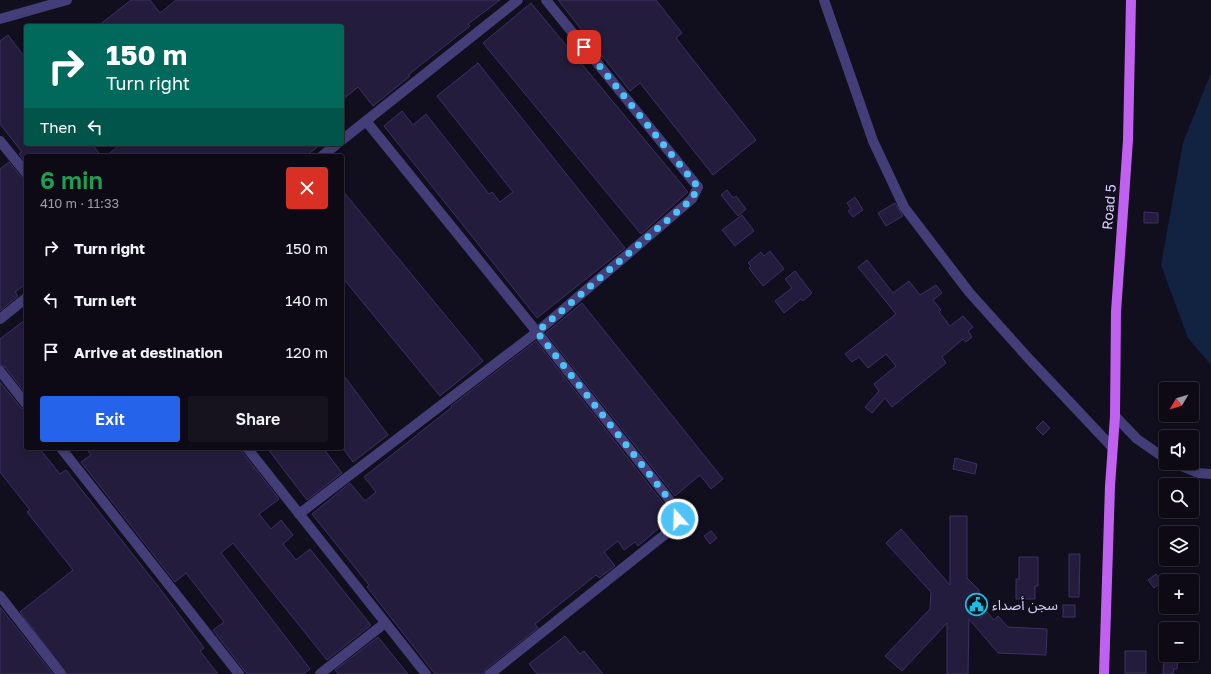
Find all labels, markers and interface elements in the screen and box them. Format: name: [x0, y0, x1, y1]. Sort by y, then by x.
pin: [567, 30, 601, 64]
icon: arrive: [573, 36, 595, 58]
text: 150 m: [106, 38, 187, 71]
icon: right: [40, 40, 92, 92]
text: Turn right: [106, 72, 190, 94]
icon: left: [84, 116, 106, 138]
text: Then: [40, 118, 76, 136]
text: 6 min: [40, 165, 103, 194]
button: close: [286, 167, 328, 209]
street label: Road 5: [1098, 183, 1119, 231]
text: 410 m · 11:33: [40, 195, 119, 211]
icon: right: [40, 237, 62, 259]
text: Turn right: [74, 239, 145, 257]
text: 150 m: [286, 239, 328, 257]
icon: left: [40, 289, 62, 311]
text: Turn left: [74, 291, 136, 309]
text: 140 m: [285, 291, 328, 309]
icon: arrive: [40, 341, 62, 363]
text: Arrive at destination: [74, 343, 223, 361]
text: 120 m: [286, 343, 328, 361]
north arrow: [1159, 382, 1199, 422]
map controls: [1159, 382, 1199, 662]
button: Exit: [40, 396, 180, 442]
button: Share: [188, 396, 328, 442]
button: sound: [1159, 430, 1199, 470]
button: search: [1159, 478, 1199, 518]
position arrow: [657, 498, 699, 540]
button: layers: [1159, 526, 1199, 566]
button: +: [1159, 574, 1199, 614]
public building icon: سجن أصداء: [963, 592, 989, 618]
place label: سجن أصداء: [992, 596, 1058, 614]
button: −: [1159, 622, 1199, 662]

